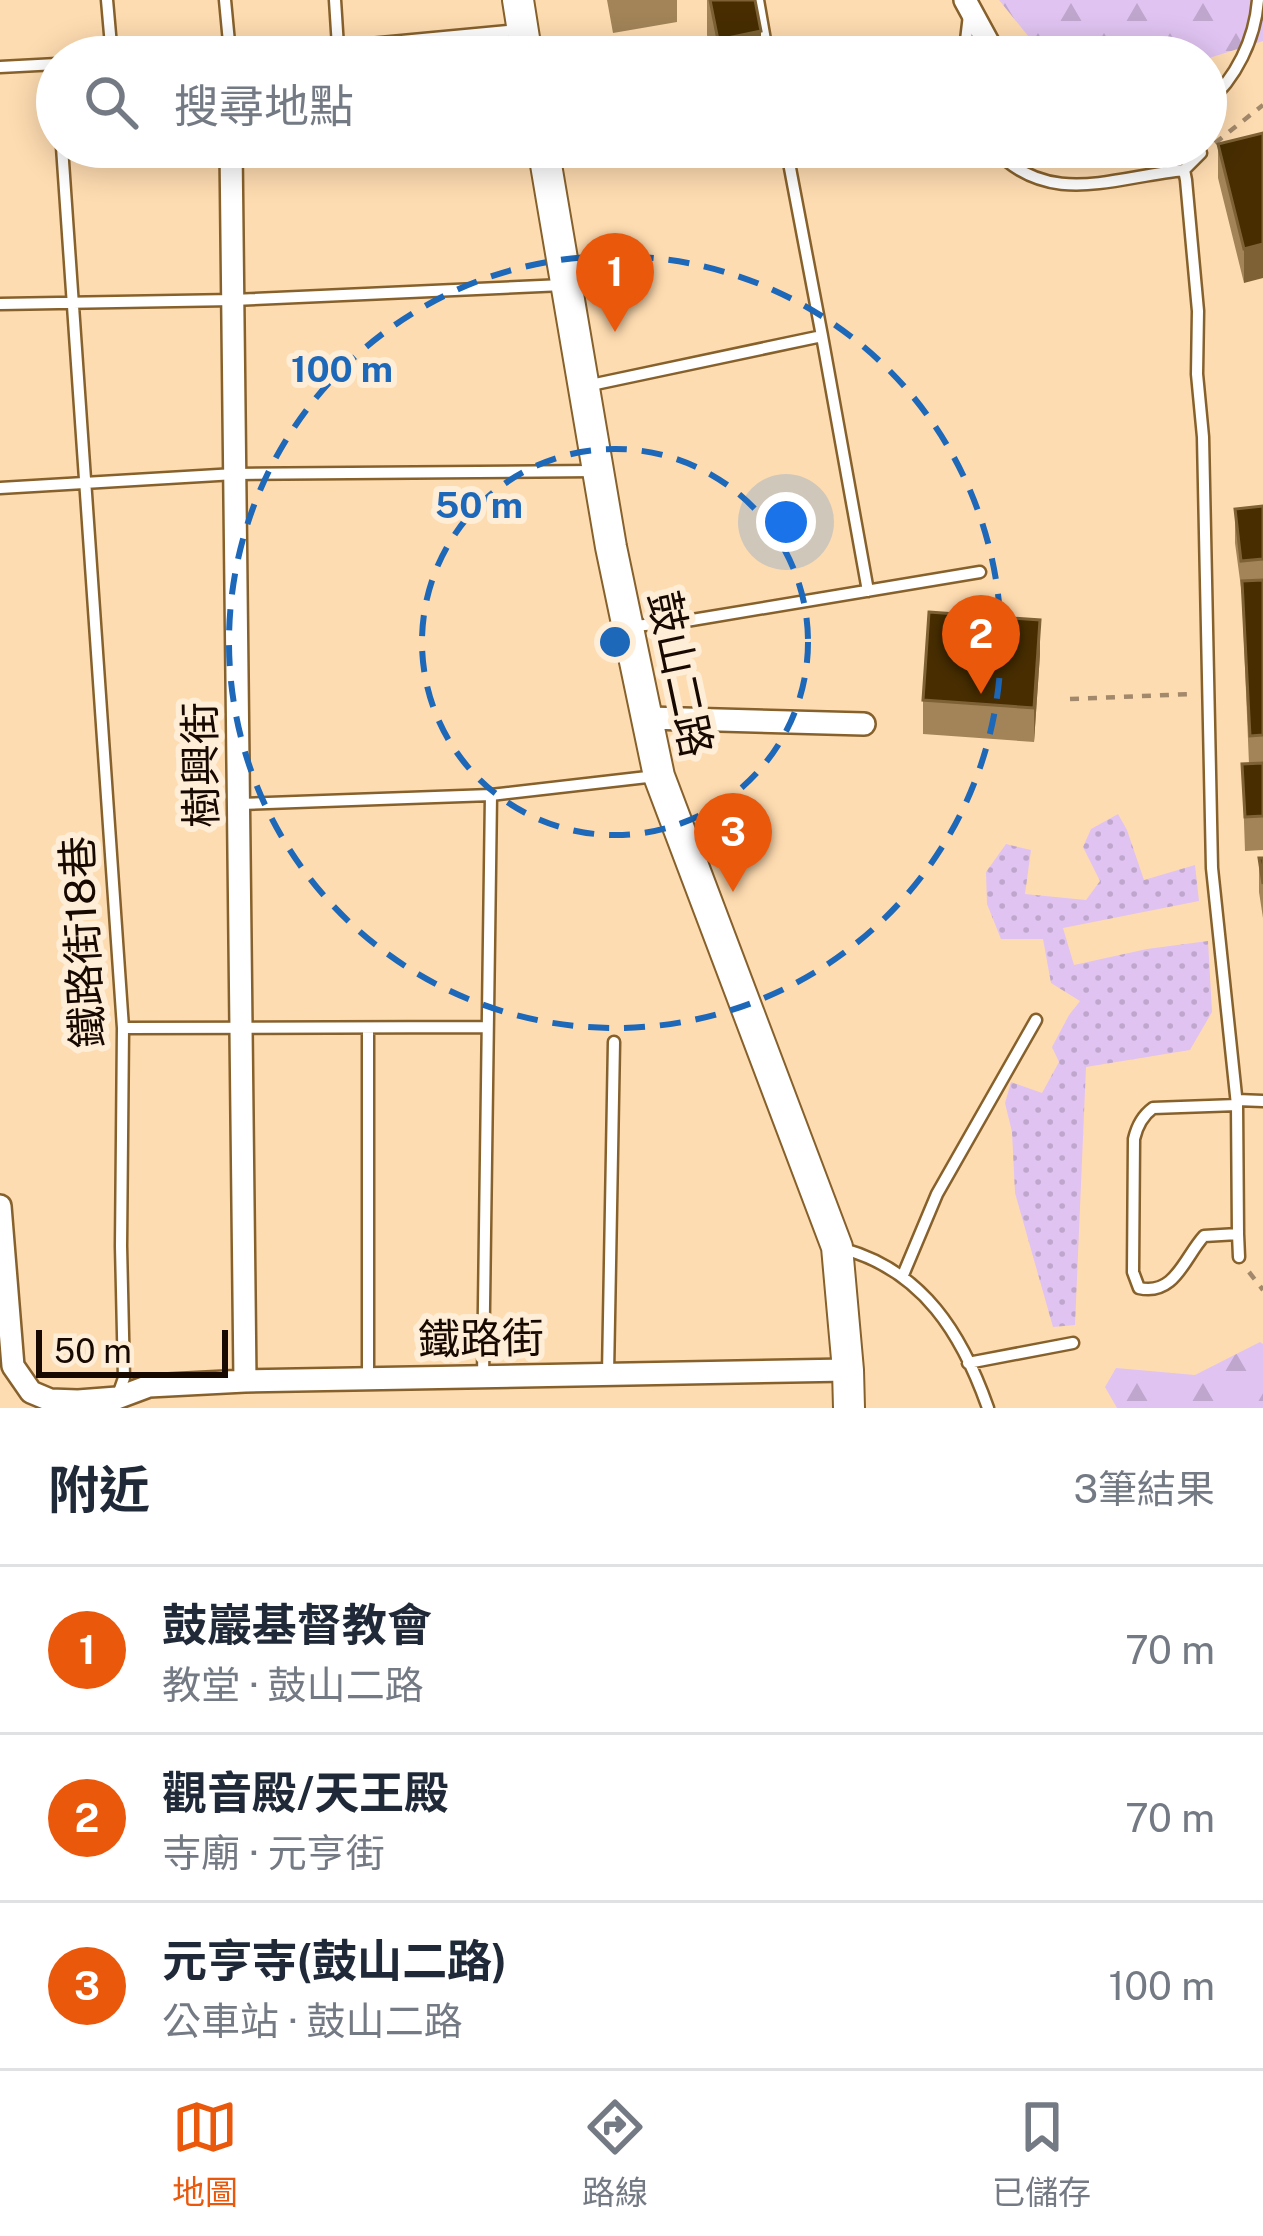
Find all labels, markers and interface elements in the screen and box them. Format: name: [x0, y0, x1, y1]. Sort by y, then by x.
search box: [36, 36, 1227, 168]
icon: search: [78, 69, 144, 135]
text: 搜尋地點: [174, 79, 354, 132]
pin: 1: [576, 233, 654, 332]
text: 100 m: [291, 348, 393, 390]
text: 50 m: [435, 484, 523, 526]
your location: [756, 492, 816, 552]
street label: 鼓山二路: [640, 587, 722, 761]
pin: 2: [942, 595, 1020, 694]
centre of rings: [594, 621, 636, 663]
street label: 樹興街: [174, 702, 226, 828]
pin: 3: [694, 793, 772, 892]
street label: 鐵路街18巷: [52, 835, 112, 1049]
street label: 鐵路街: [418, 1312, 544, 1364]
scale bar: [36, 1324, 228, 1377]
text: 50 m: [54, 1332, 132, 1370]
text: 附近: [48, 1460, 150, 1519]
text: 3筆結果: [1073, 1466, 1215, 1512]
text: 鼓巖基督教會: [162, 1598, 432, 1651]
text: 1: [79, 1627, 95, 1673]
text: 70 m: [1125, 1627, 1215, 1673]
text: 教堂 · 鼓山二路: [162, 1662, 424, 1708]
text: 觀音殿/天王殿: [162, 1766, 449, 1819]
text: 2: [75, 1795, 99, 1841]
text: 70 m: [1125, 1795, 1215, 1841]
text: 寺廟 · 元亨街: [162, 1830, 385, 1876]
text: 元亨寺(鼓山二路): [162, 1934, 507, 1987]
text: 3: [74, 1963, 100, 2009]
text: 100 m: [1108, 1963, 1215, 2009]
text: 公車站 · 鼓山二路: [162, 1998, 463, 2044]
tab: 地圖: [172, 2094, 238, 2214]
tab: 路線: [582, 2094, 648, 2214]
tab: 已儲存: [992, 2094, 1091, 2214]

